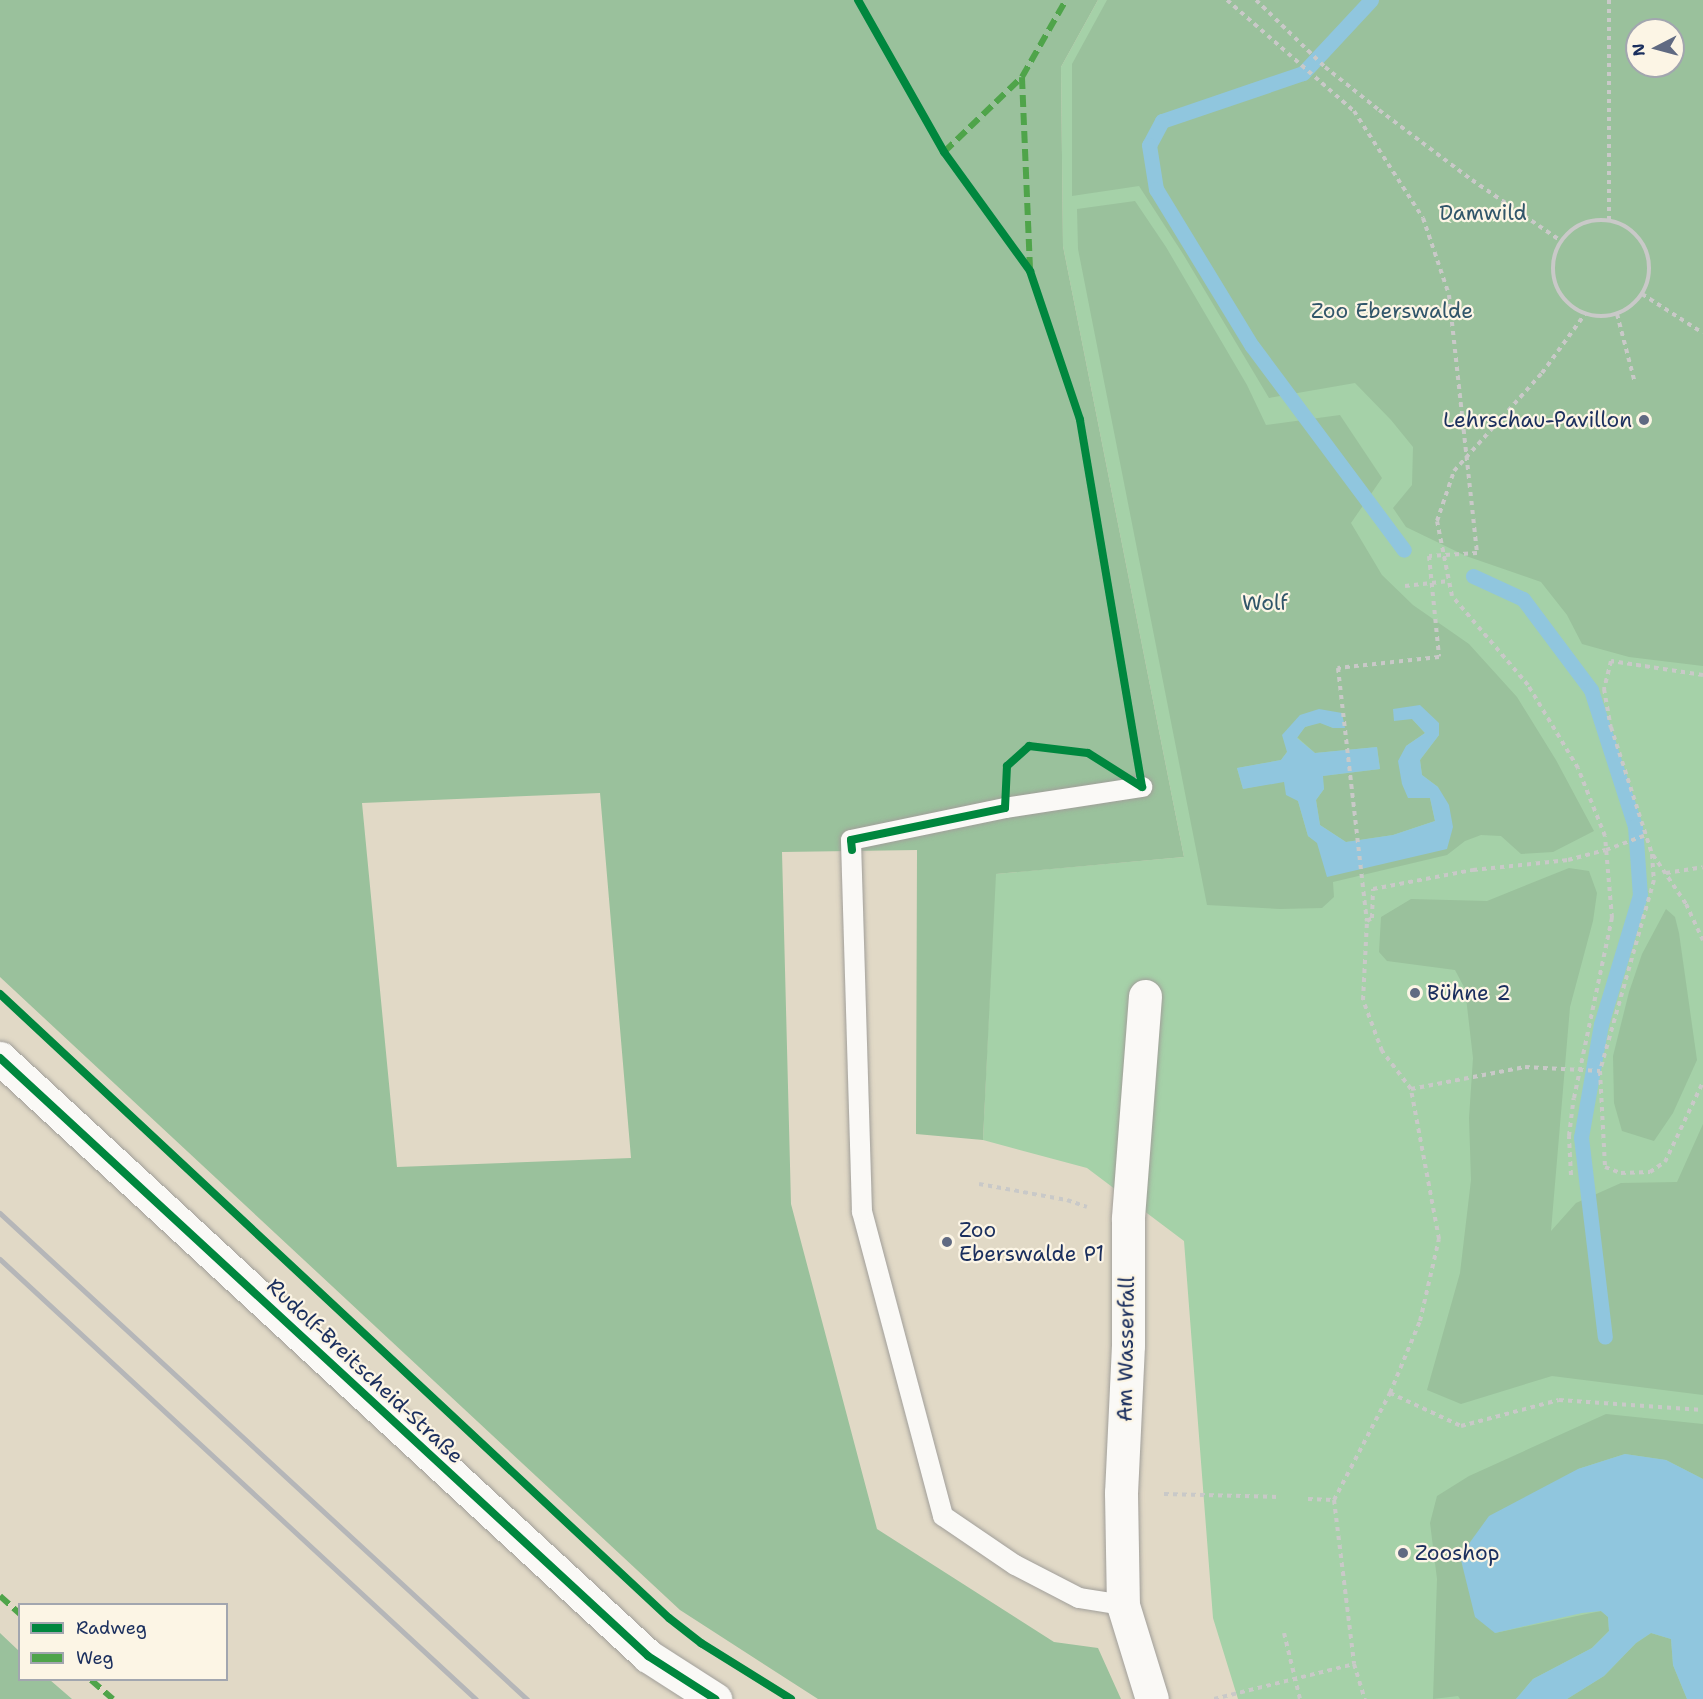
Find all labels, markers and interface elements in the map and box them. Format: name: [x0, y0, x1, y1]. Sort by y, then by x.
north arrow: [1625, 18, 1685, 78]
text: N: [1627, 42, 1650, 57]
park label: Damwild: [1439, 200, 1527, 226]
park label: Zoo Eberswalde: [1311, 298, 1473, 324]
place label: Lehrschau-Pavillon: [1443, 407, 1632, 433]
marker: Lehrschau-Pavillon: [1637, 413, 1651, 427]
park label: Wolf: [1242, 590, 1288, 616]
place label: Bühne 2: [1427, 980, 1511, 1006]
marker: Bühne 2: [1408, 986, 1422, 1000]
place label: Zoo Eberswalde P1: [959, 1217, 1104, 1267]
marker: Zoo Eberswalde P1: [940, 1235, 954, 1249]
street label: Rudolf-Breitscheid-Straße: [262, 1273, 468, 1469]
street label: Am Wasserfall: [1112, 1276, 1140, 1422]
place label: Zooshop: [1415, 1540, 1499, 1566]
marker: Zooshop: [1396, 1546, 1410, 1560]
legend: [18, 1603, 228, 1681]
text: Radweg: [76, 1616, 147, 1640]
text: Weg: [76, 1646, 114, 1670]

